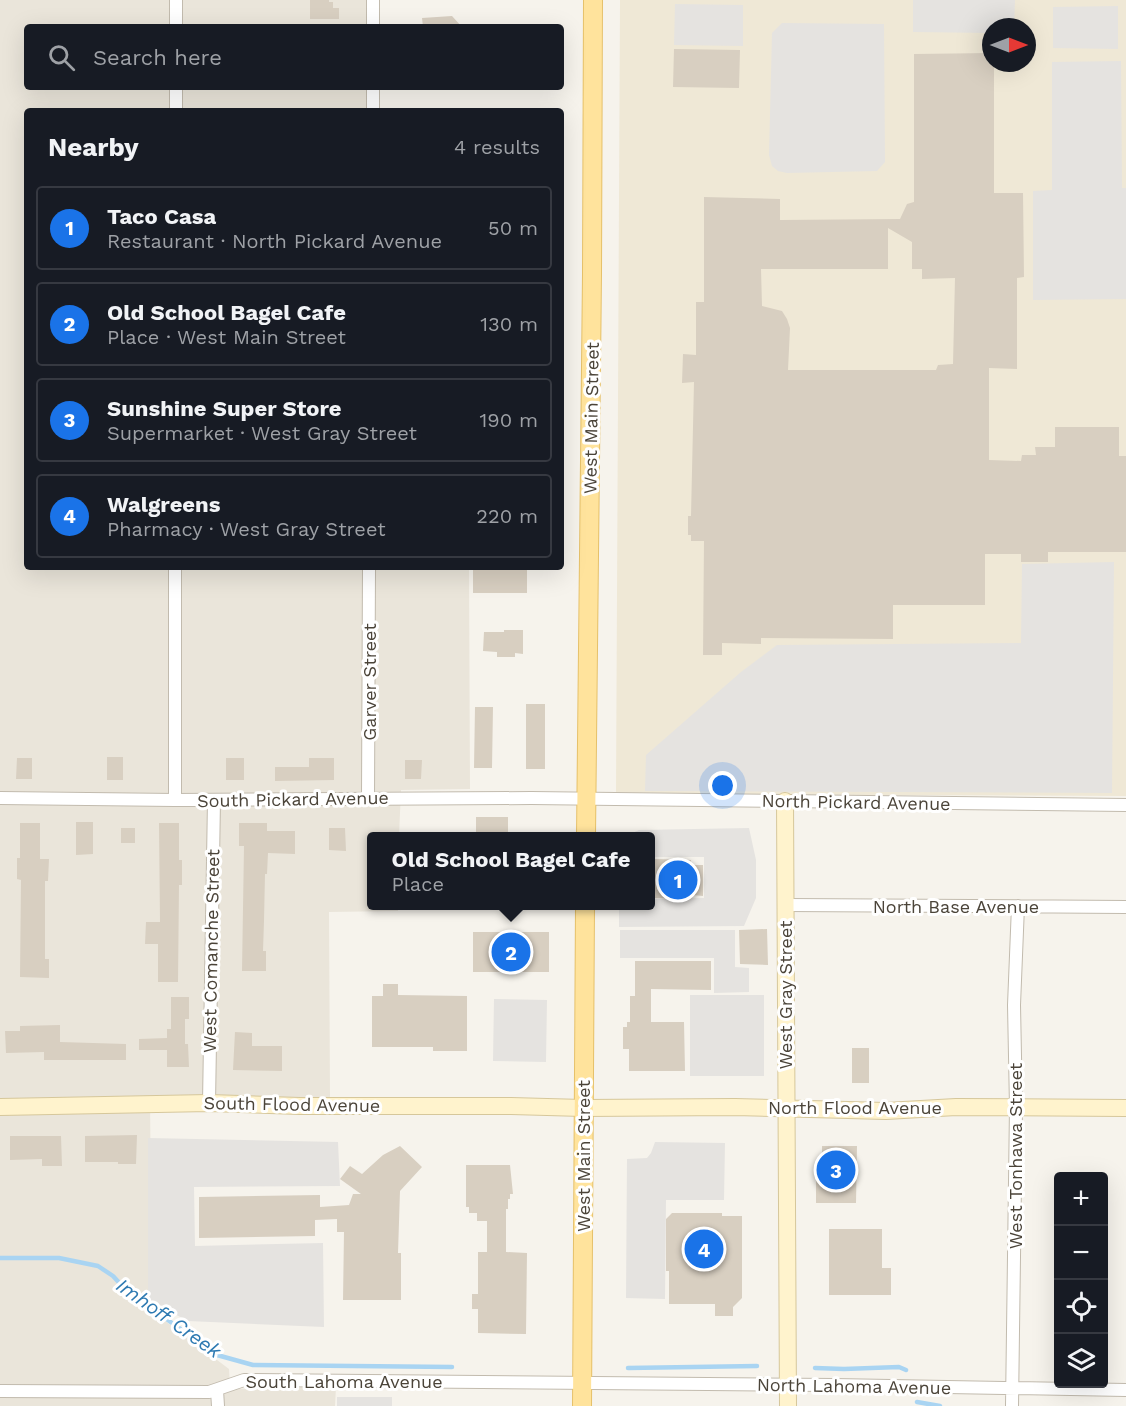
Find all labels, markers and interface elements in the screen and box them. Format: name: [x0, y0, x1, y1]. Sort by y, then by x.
north arrow: [982, 18, 1036, 72]
search box: [24, 24, 564, 90]
icon: search: [45, 41, 78, 74]
text: Search here: [93, 45, 222, 70]
text: Nearby: [48, 132, 139, 162]
text: 4 results: [454, 135, 540, 159]
text: Taco Casa: [107, 204, 216, 229]
text: 1: [65, 216, 74, 240]
text: 50 m: [488, 216, 538, 240]
text: Restaurant · North Pickard Avenue: [107, 229, 442, 253]
text: Old School Bagel Cafe: [107, 300, 346, 325]
text: 2: [64, 312, 75, 336]
text: 130 m: [480, 312, 538, 336]
text: Place · West Main Street: [107, 325, 346, 349]
street label: West Main Street: [579, 341, 603, 494]
text: Sunshine Super Store: [107, 396, 342, 421]
text: 3: [64, 408, 75, 432]
text: 190 m: [480, 408, 538, 432]
text: Supermarket · West Gray Street: [107, 421, 417, 445]
text: Walgreens: [107, 492, 220, 517]
text: 4: [63, 504, 76, 528]
text: 220 m: [476, 504, 538, 528]
text: Pharmacy · West Gray Street: [107, 517, 386, 541]
street label: Garver Street: [359, 623, 380, 741]
your location: [708, 771, 737, 800]
street label: South Pickard Avenue: [197, 787, 389, 811]
street label: North Pickard Avenue: [761, 790, 951, 814]
popup: [367, 832, 655, 910]
text: Old School Bagel Cafe: [392, 847, 630, 872]
street label: West Comanche Street: [199, 848, 223, 1053]
pin: 1: [658, 858, 698, 902]
text: Place: [392, 872, 444, 896]
street label: North Base Avenue: [873, 896, 1039, 917]
street label: West Gray Street: [775, 920, 796, 1070]
pin: 2: [492, 930, 530, 974]
street label: West Tonhawa Street: [1005, 1062, 1026, 1249]
street label: West Main Street: [573, 1080, 594, 1232]
street label: South Flood Avenue: [203, 1092, 381, 1116]
street label: North Flood Avenue: [768, 1097, 942, 1118]
pin: 3: [816, 1148, 856, 1192]
map controls: [1054, 1172, 1108, 1388]
button: +: [1054, 1172, 1108, 1226]
pin: 4: [684, 1226, 724, 1272]
button: −: [1054, 1226, 1108, 1280]
water label: Imhoff Creek: [112, 1273, 227, 1364]
button: locate: [1054, 1280, 1108, 1334]
button: layers: [1054, 1334, 1108, 1388]
street label: South Lahoma Avenue: [245, 1371, 443, 1392]
street label: North Lahoma Avenue: [757, 1374, 951, 1398]

